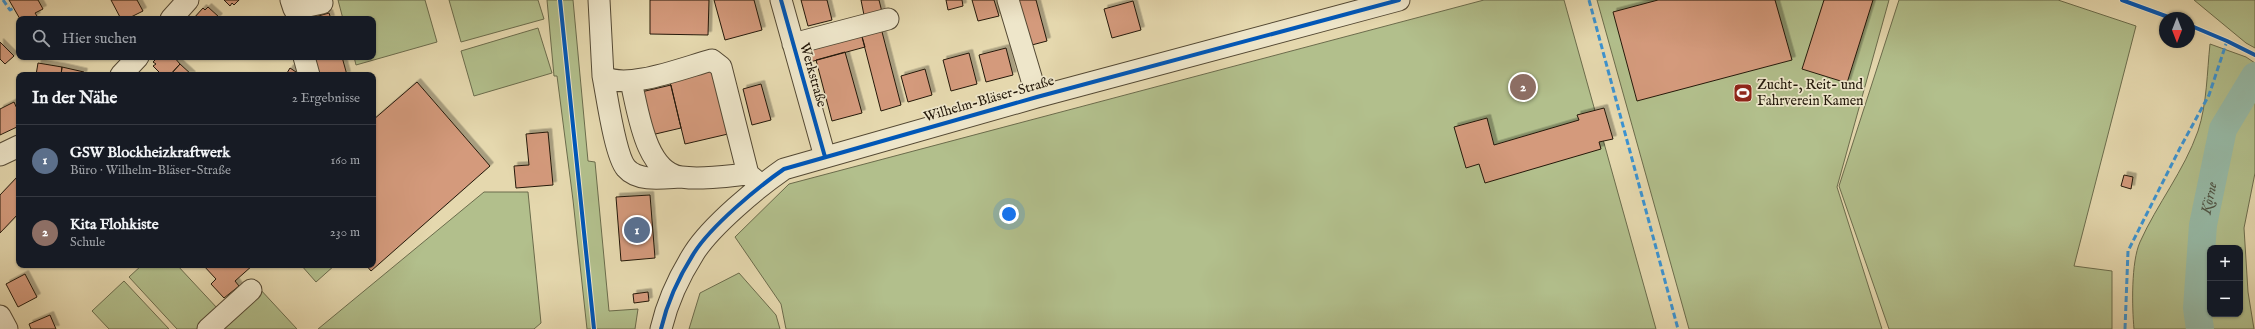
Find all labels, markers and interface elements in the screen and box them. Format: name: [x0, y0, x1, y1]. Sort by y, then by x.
north arrow: [2159, 12, 2195, 48]
search box: [16, 16, 376, 60]
icon: search: [30, 27, 52, 49]
text: Hier suchen: [62, 29, 137, 48]
street label: Werkstraße: [795, 41, 831, 110]
street label: Wilhelm-Bläser-Straße: [922, 72, 1057, 126]
pin: 2: [1510, 72, 1536, 102]
place label: Zucht-, Reit- und Fahrverein Kamen: [1757, 76, 1864, 110]
sports icon: Zucht-, Reit- und Fahrverein Kamen: [1732, 82, 1754, 104]
text: In der Nähe: [32, 88, 117, 109]
text: 2 Ergebnisse: [292, 90, 360, 107]
text: GSW Blockheizkraftwerk: [70, 143, 230, 162]
text: 1: [43, 152, 47, 169]
text: 160 m: [330, 152, 360, 169]
text: Büro · Wilhelm-Bläser-Straße: [70, 162, 231, 179]
water label: Körne: [2196, 180, 2221, 217]
your location: [999, 204, 1019, 224]
text: Kita Flohkiste: [70, 215, 159, 234]
pin: 1: [624, 215, 650, 245]
text: 2: [42, 224, 48, 241]
text: 230 m: [330, 224, 360, 241]
text: Schule: [70, 234, 105, 251]
map controls: [2207, 245, 2243, 317]
button: +: [2207, 245, 2243, 281]
button: −: [2207, 281, 2243, 317]

